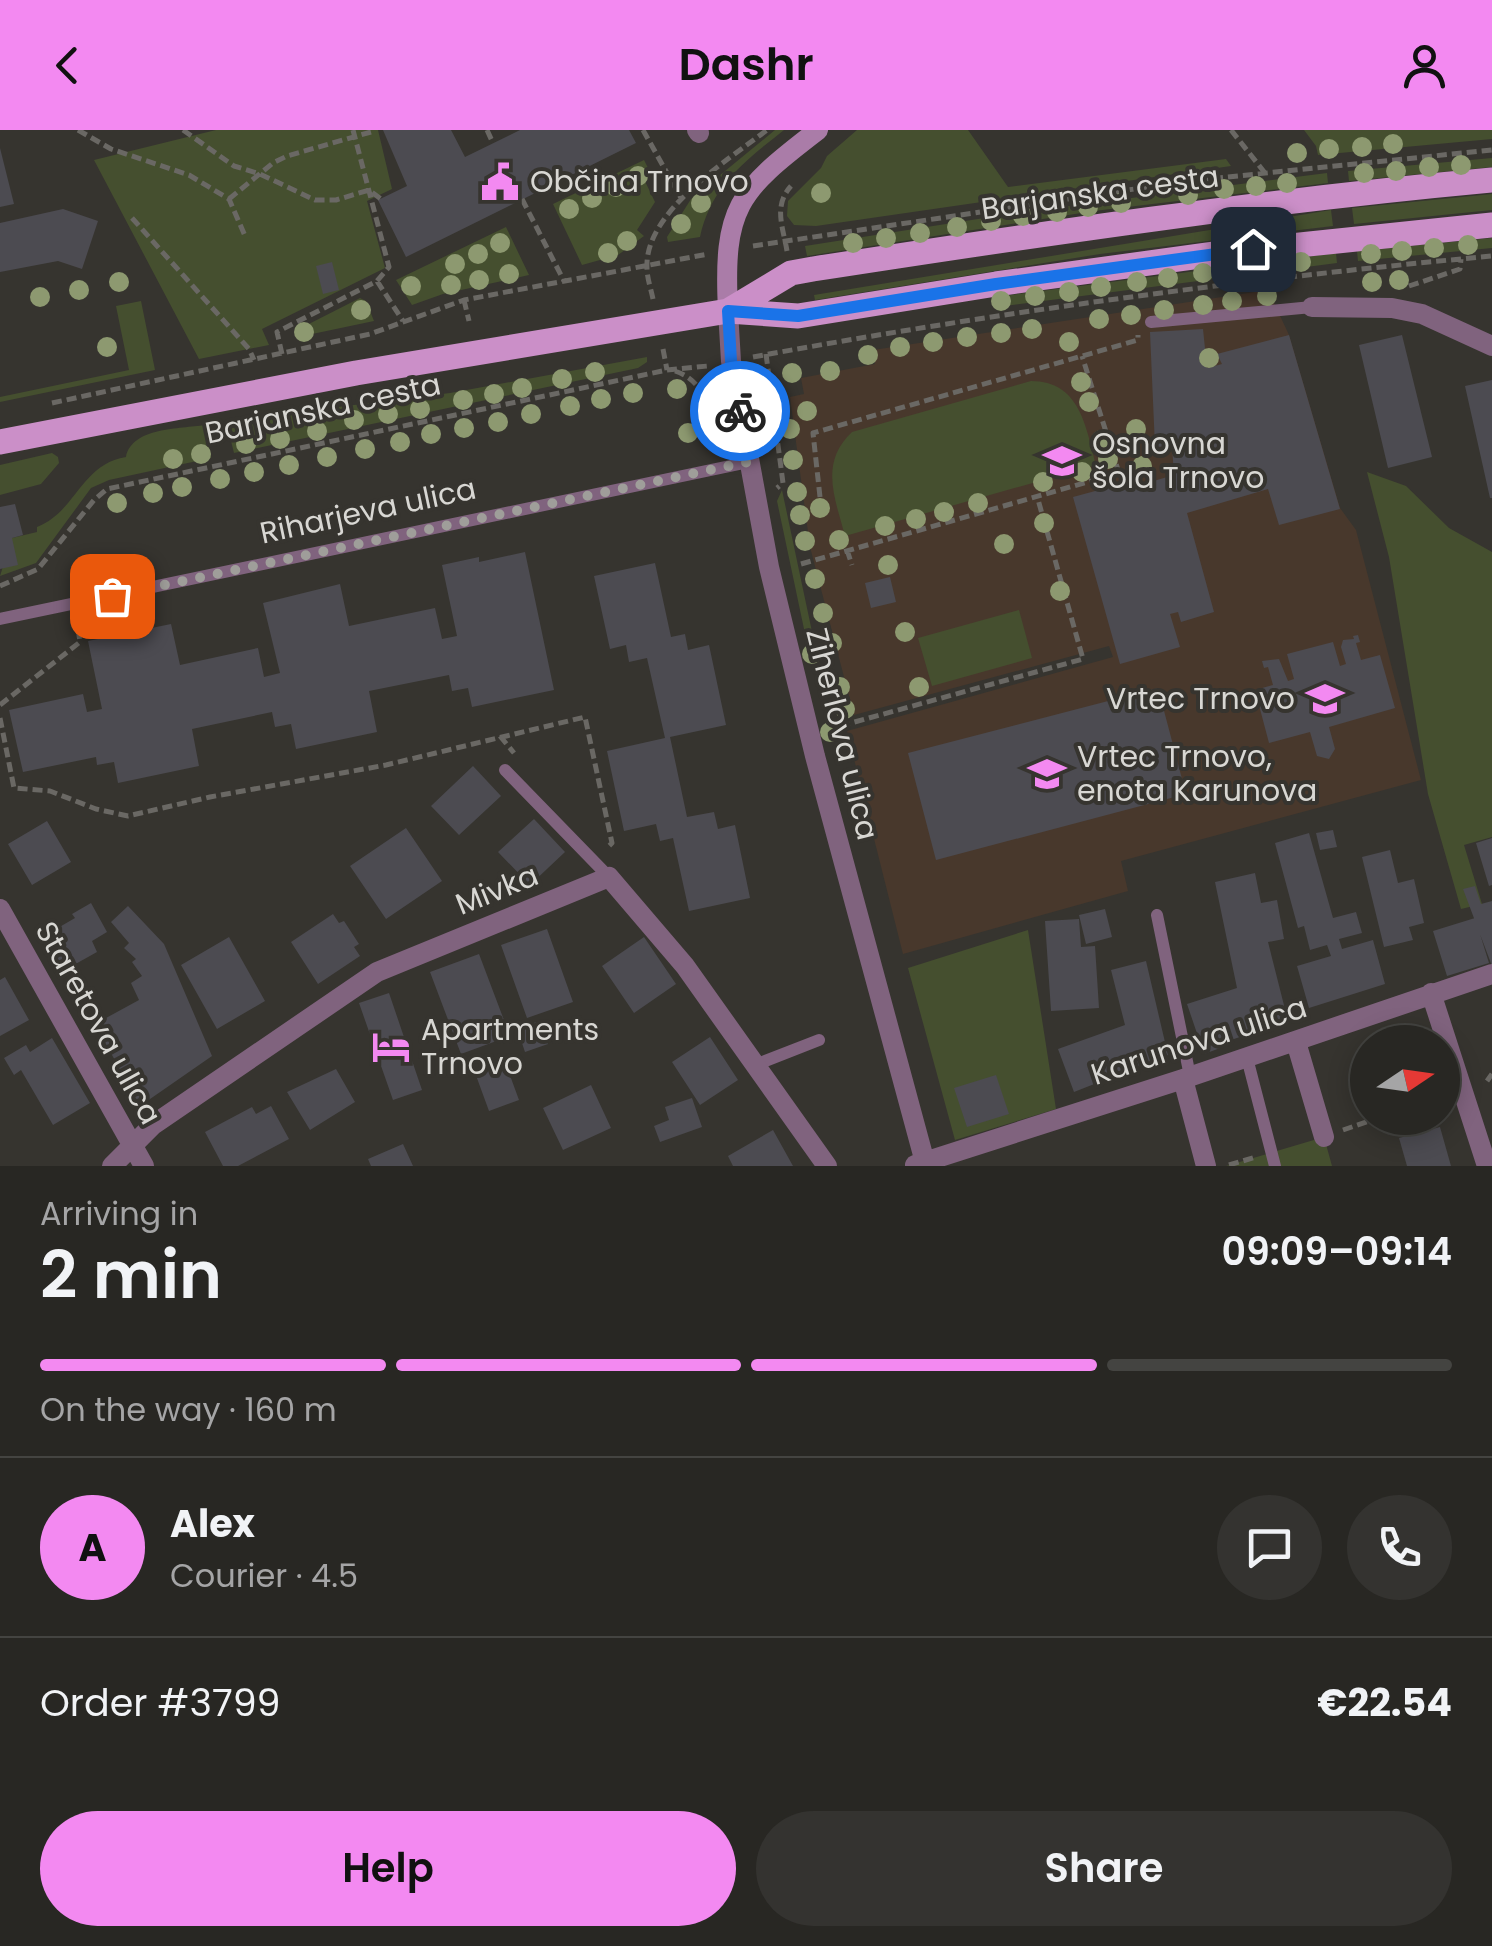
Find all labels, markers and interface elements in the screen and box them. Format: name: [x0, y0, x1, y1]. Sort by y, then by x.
text: Dashr: [678, 33, 814, 96]
icon: back: [40, 38, 95, 93]
icon: person: [1397, 38, 1452, 93]
street label: Barjanska cesta: [978, 155, 1222, 230]
place label: Občina Trnovo: [530, 160, 749, 203]
public building icon: Občina Trnovo: [479, 161, 521, 203]
pin: [1211, 207, 1296, 292]
icon: home: [1226, 222, 1281, 277]
courier: [690, 361, 790, 461]
street label: Barjanska cesta: [201, 363, 445, 454]
icon: bike: [713, 384, 768, 439]
place label: Osnovna šola Trnovo: [1092, 422, 1264, 499]
school or university icon: Osnovna šola Trnovo: [1041, 440, 1083, 482]
street label: Riharjeva ulica: [256, 467, 480, 554]
pin: [70, 554, 155, 639]
icon: bag: [85, 569, 140, 624]
street label: Ziherlova ulica: [795, 624, 890, 844]
place label: Vrtec Trnovo: [1106, 677, 1295, 720]
school or university icon: Vrtec Trnovo: [1304, 678, 1346, 720]
place label: Vrtec Trnovo, enota Karunova: [1077, 735, 1317, 812]
school or university icon: Vrtec Trnovo, enota Karunova: [1026, 753, 1068, 795]
street label: Mivka: [449, 854, 545, 926]
street label: Staretova ulica: [25, 913, 172, 1132]
street label: Karunova ulica: [1085, 985, 1312, 1096]
place label: Apartments Trnovo: [421, 1008, 599, 1085]
north arrow: [1350, 1025, 1460, 1135]
map controls: [1350, 1025, 1460, 1135]
hotel icon: Apartments Trnovo: [370, 1026, 412, 1068]
text: Arriving in: [40, 1191, 198, 1236]
text: 09:09–09:14: [1221, 1225, 1452, 1278]
text: 2 min: [40, 1230, 222, 1321]
text: On the way · 160 m: [40, 1387, 337, 1432]
button: chat: [1217, 1495, 1322, 1600]
button: phone: [1347, 1495, 1452, 1600]
text: Alex: [170, 1497, 255, 1550]
text: A: [78, 1521, 107, 1574]
text: Courier · 4.5: [170, 1553, 358, 1598]
text: Order #3799: [40, 1676, 281, 1729]
text: €22.54: [1317, 1676, 1452, 1729]
button: Help: [40, 1811, 736, 1926]
button: Share: [756, 1811, 1452, 1926]

